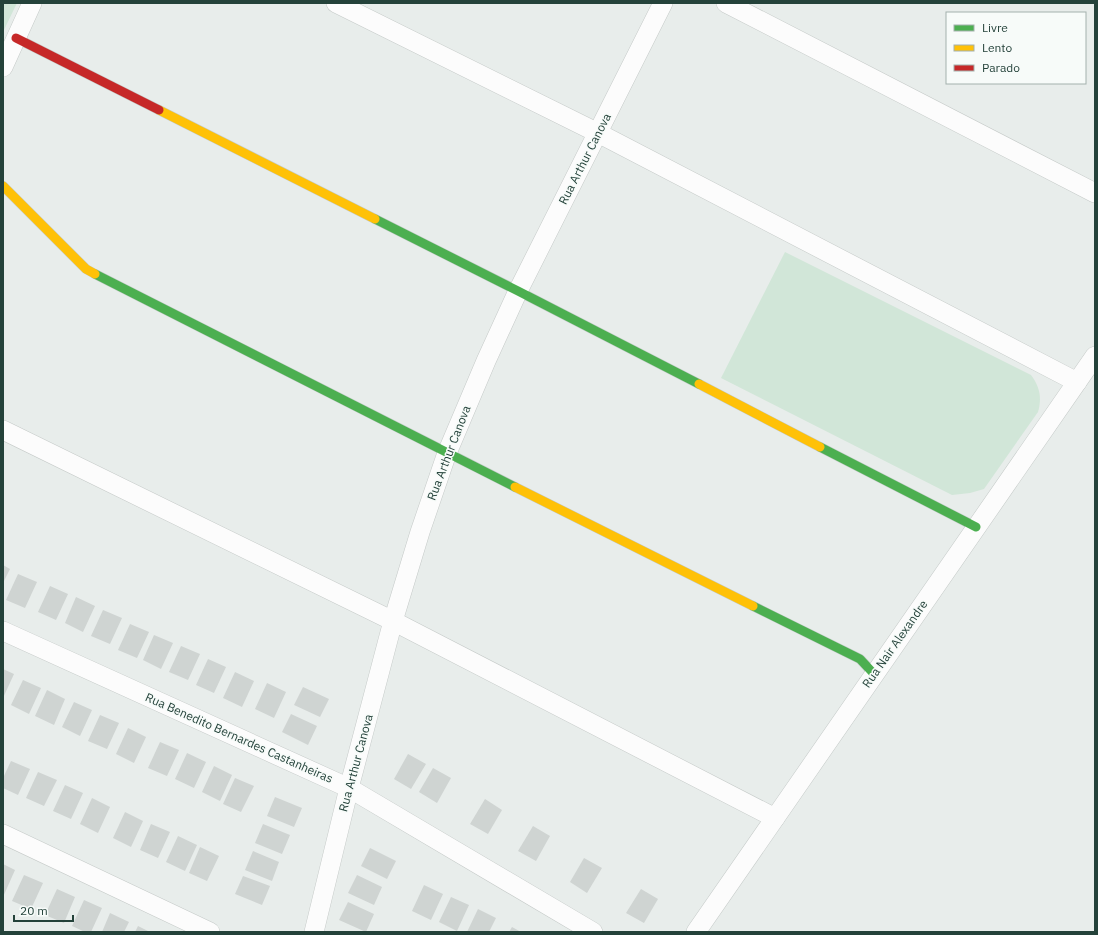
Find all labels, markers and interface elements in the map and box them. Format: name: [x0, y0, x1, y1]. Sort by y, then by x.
legend: [946, 12, 1086, 84]
text: Livre: [982, 20, 1008, 35]
text: Lento: [982, 40, 1012, 55]
text: Parado: [982, 60, 1020, 75]
street label: Rua Arthur Canova: [555, 110, 614, 207]
street label: Rua Arthur Canova: [424, 403, 474, 502]
street label: Rua Nair Alexandre: [859, 597, 931, 690]
street label: Rua Benedito Bernardes Castanheiras: [143, 689, 336, 786]
street label: Rua Arthur Canova: [335, 712, 376, 813]
scale bar: [14, 897, 73, 923]
text: 20 m: [20, 903, 48, 918]

